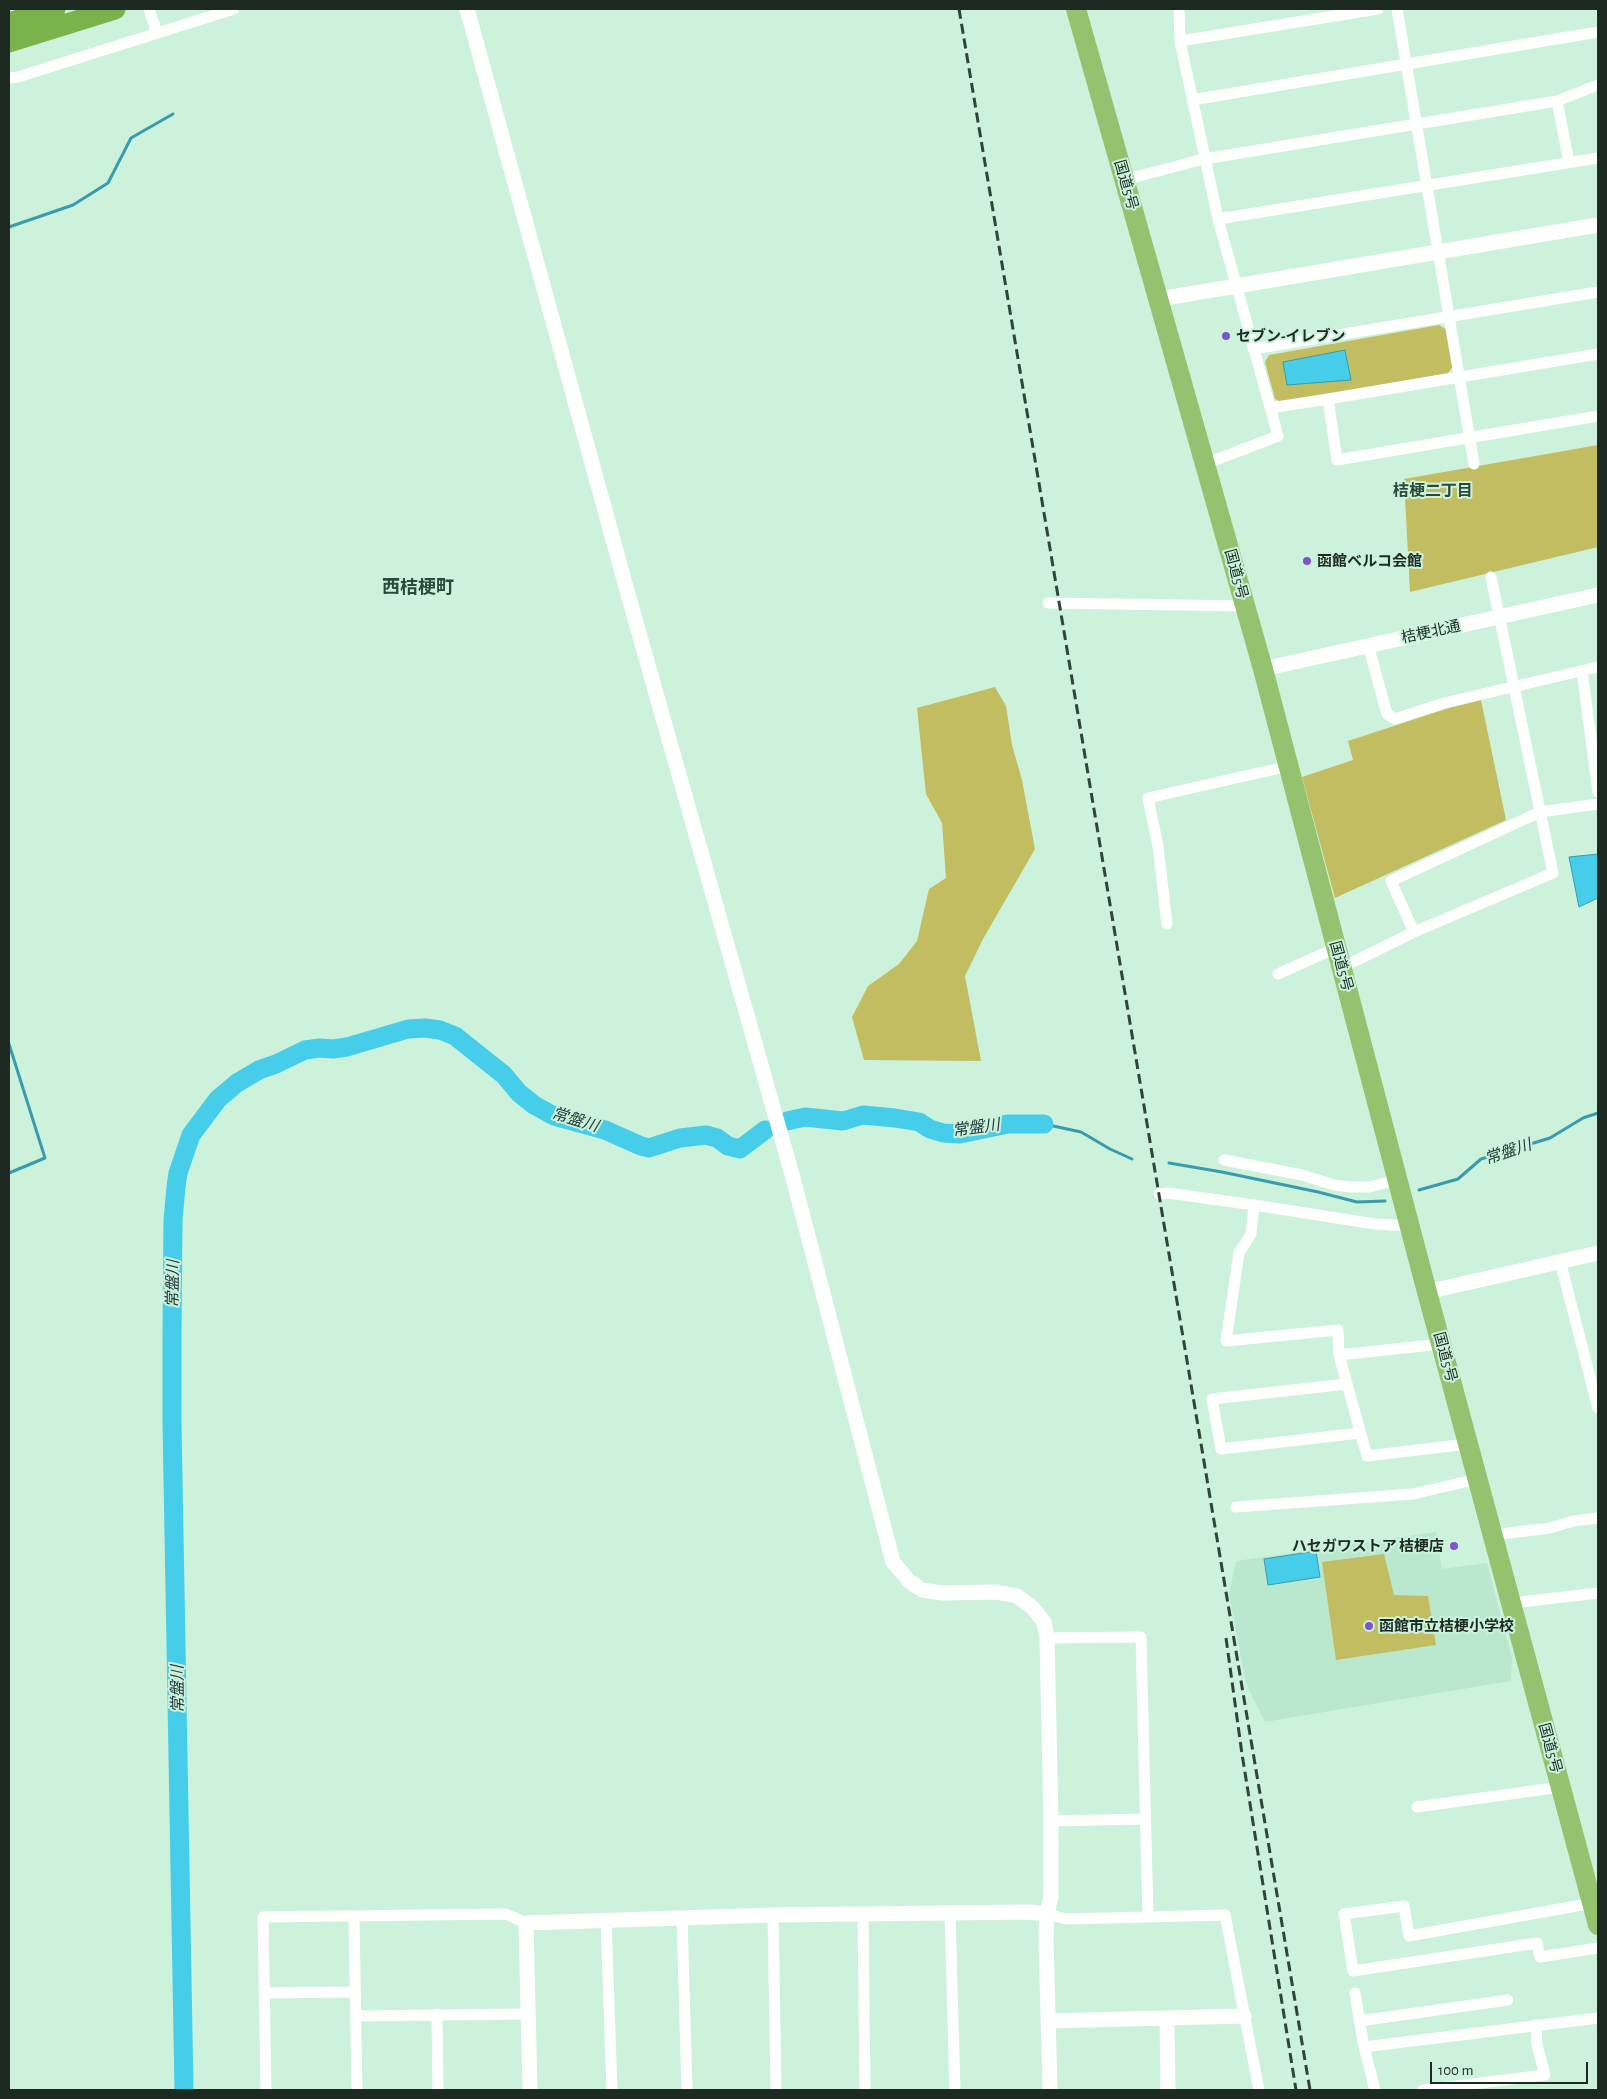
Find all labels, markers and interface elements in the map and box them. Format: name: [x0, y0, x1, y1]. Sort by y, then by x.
street label: 国道5号: [1110, 158, 1142, 212]
place label: セブン-イレブン: [1236, 327, 1346, 345]
marker: セブン-イレブン: [1220, 330, 1232, 342]
district label: 桔梗二丁目: [1393, 481, 1473, 501]
street label: 国道5号: [1221, 547, 1251, 601]
place label: 函館ベルコ会館: [1317, 552, 1422, 570]
marker: 函館ベルコ会館: [1301, 555, 1313, 567]
district label: 西桔梗町: [382, 577, 454, 599]
street label: 桔梗北通: [1400, 617, 1462, 647]
street label: 国道5号: [1326, 939, 1356, 993]
water label: 常盤川: [549, 1104, 601, 1136]
water label: 常盤川: [951, 1115, 1001, 1141]
water label: 常盤川: [1482, 1135, 1534, 1169]
water label: 常盤川: [163, 1260, 183, 1308]
street label: 国道5号: [1430, 1330, 1460, 1384]
place label: ハセガワストア 桔梗店: [1292, 1537, 1444, 1555]
marker: ハセガワストア 桔梗店: [1448, 1540, 1460, 1552]
place label: 函館市立桔梗小学校: [1379, 1617, 1514, 1635]
marker: 函館市立桔梗小学校: [1363, 1620, 1375, 1632]
water label: 常盤川: [168, 1665, 188, 1713]
street label: 国道5号: [1535, 1721, 1565, 1775]
scale bar: [1432, 2052, 1590, 2084]
text: 100 m: [1438, 2063, 1473, 2078]

